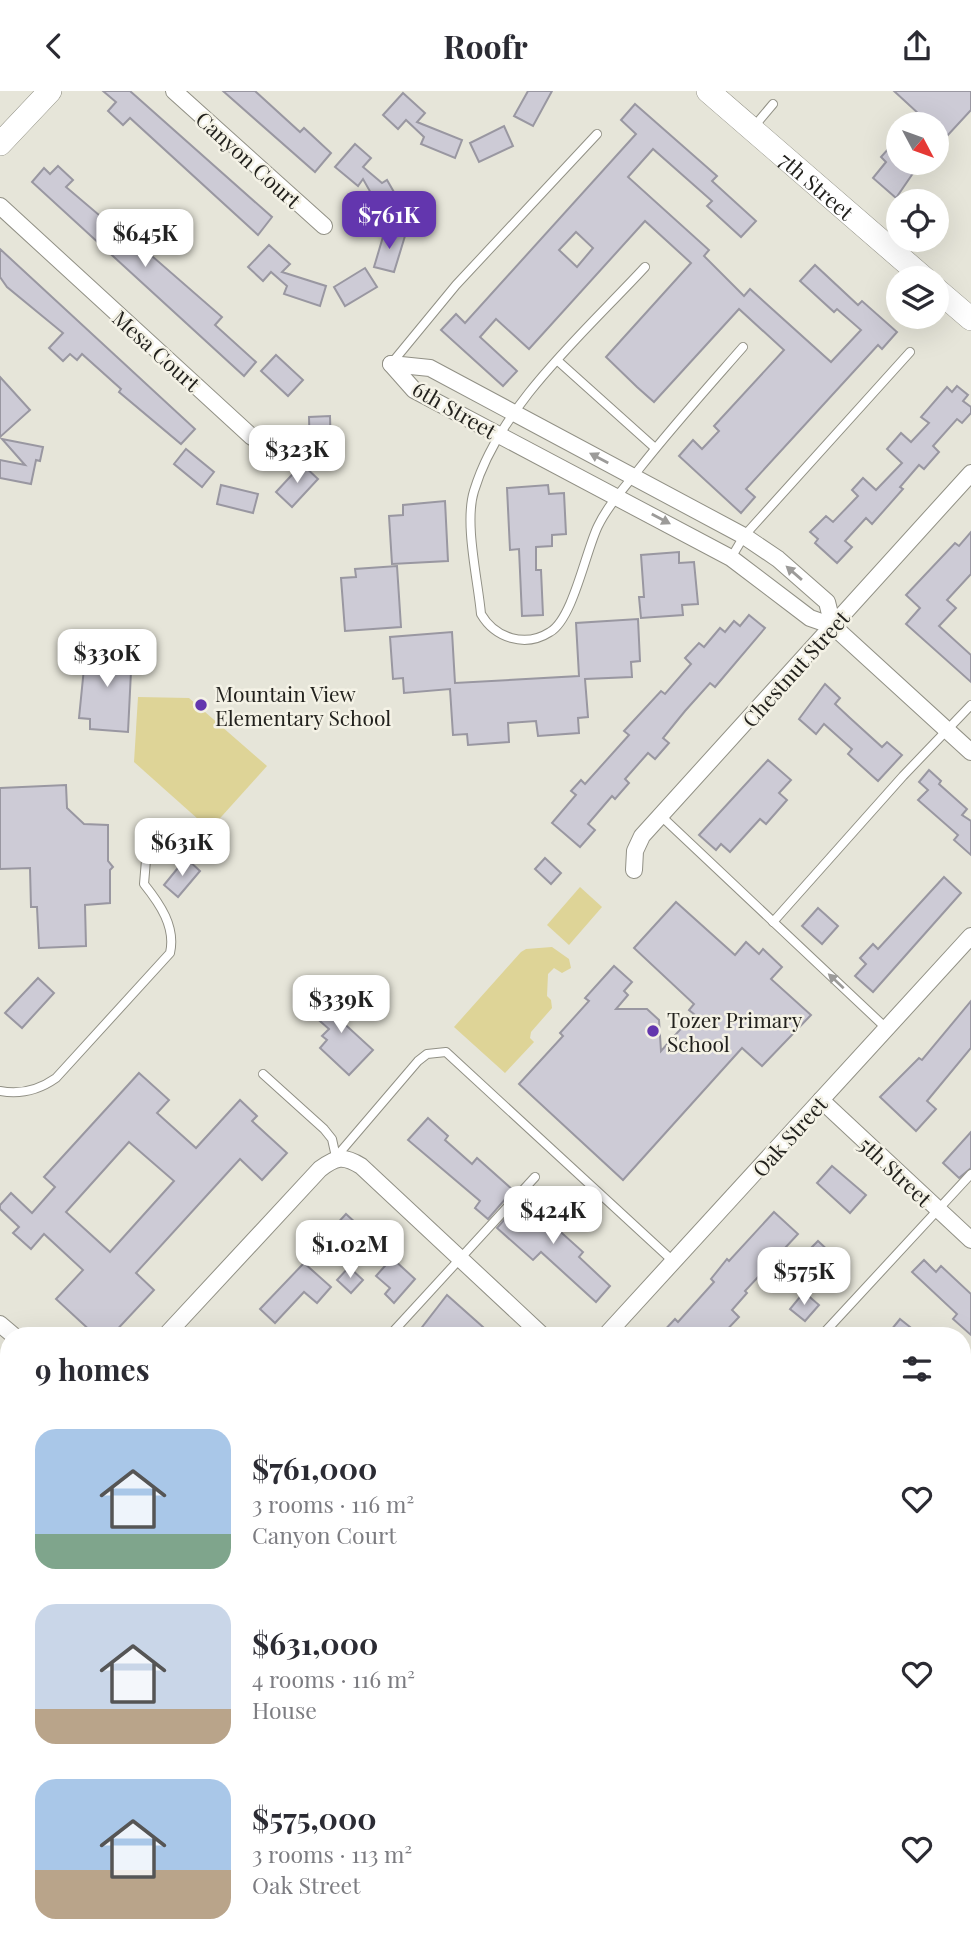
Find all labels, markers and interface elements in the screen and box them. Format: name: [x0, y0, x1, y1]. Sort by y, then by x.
text: Roofr: [443, 24, 528, 67]
icon: back: [35, 27, 73, 65]
icon: share: [898, 27, 936, 65]
street label: Canyon Court: [191, 104, 308, 214]
north arrow: [886, 112, 948, 175]
map controls: [886, 112, 949, 329]
street label: 7th Street: [774, 145, 860, 226]
button: locate: [886, 189, 949, 252]
pin: $761K: [340, 191, 438, 251]
text: $761K: [358, 198, 420, 229]
pin: $645K: [96, 209, 194, 269]
text: $645K: [112, 216, 178, 247]
button: layers: [886, 266, 949, 329]
street label: Mesa Court: [107, 303, 207, 397]
street label: 6th Street: [408, 374, 502, 444]
pin: $323K: [248, 425, 346, 485]
text: $323K: [265, 432, 329, 463]
one-way arrow: [589, 452, 609, 464]
one-way arrow: [651, 514, 671, 525]
one-way arrow: [785, 565, 803, 581]
street label: Chestnut Street: [735, 603, 855, 732]
pin: $330K: [58, 629, 156, 689]
text: $330K: [74, 636, 140, 667]
place label: Mountain View Elementary School: [215, 679, 391, 731]
marker: Mountain View Elementary School: [193, 697, 209, 713]
pin: $631K: [133, 819, 231, 878]
text: $631K: [151, 825, 213, 856]
one-way arrow: [827, 973, 845, 989]
pin: $339K: [292, 975, 390, 1035]
text: $339K: [309, 982, 373, 1013]
place label: Tozer Primary School: [667, 1005, 803, 1057]
marker: Tozer Primary School: [645, 1023, 661, 1039]
street label: Oak Street: [745, 1089, 833, 1182]
street label: 5th Street: [853, 1130, 939, 1212]
pin: $424K: [504, 1187, 602, 1246]
text: $424K: [520, 1193, 586, 1224]
pin: $1.02M: [293, 1221, 407, 1280]
text: $1.02M: [312, 1227, 388, 1258]
pin: $575K: [755, 1247, 853, 1307]
text: $575K: [773, 1254, 835, 1285]
text: 9 homes: [35, 1349, 150, 1389]
icon: filters: [898, 1350, 936, 1388]
text: $761,000: [252, 1448, 377, 1488]
icon: home: [91, 1457, 175, 1541]
icon: heart: [898, 1480, 936, 1518]
text: 3 rooms · 116 m²: [252, 1488, 414, 1519]
text: Canyon Court: [252, 1519, 396, 1550]
text: $631,000: [252, 1623, 378, 1663]
icon: home: [91, 1632, 175, 1716]
icon: heart: [898, 1655, 936, 1693]
text: 4 rooms · 116 m²: [252, 1663, 415, 1694]
text: House: [252, 1694, 317, 1725]
text: $575,000: [252, 1798, 377, 1838]
icon: home: [91, 1807, 175, 1891]
icon: heart: [898, 1830, 936, 1868]
text: 3 rooms · 113 m²: [252, 1838, 412, 1869]
text: Oak Street: [252, 1869, 360, 1900]

